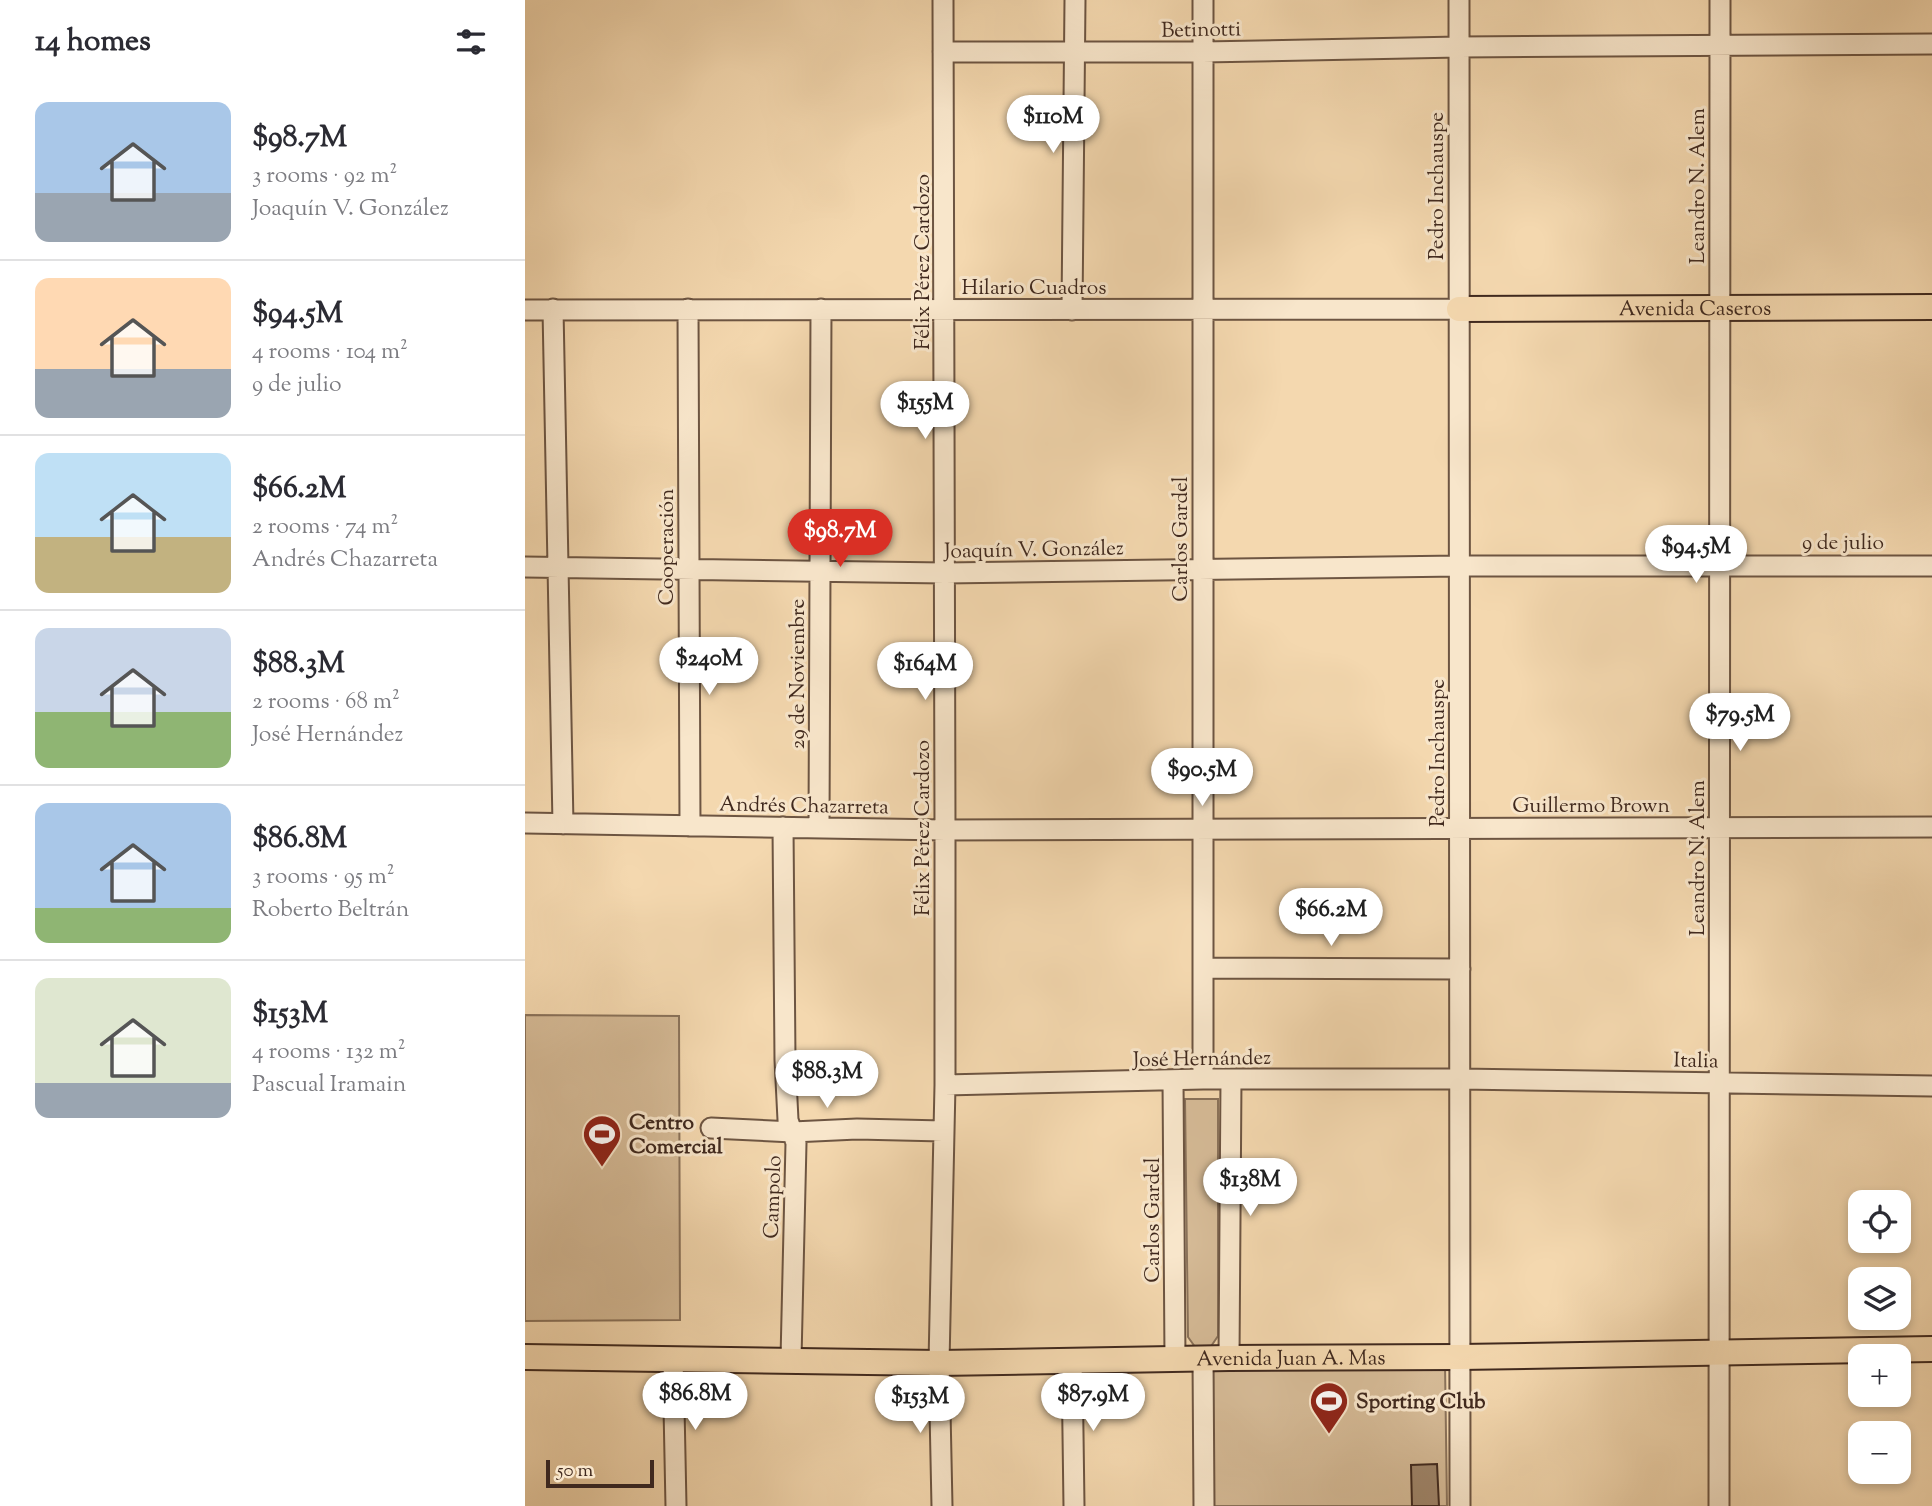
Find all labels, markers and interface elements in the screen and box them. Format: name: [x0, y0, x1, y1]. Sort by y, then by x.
street label: Betinotti: [1161, 15, 1241, 47]
text: 14 homes: [35, 21, 151, 64]
icon: filters: [452, 23, 490, 61]
pin: $110M: [1004, 96, 1102, 155]
text: $110M: [1023, 101, 1083, 134]
street label: Leandro N. Alem: [1684, 108, 1714, 264]
street label: Pedro Inchauspe: [1423, 112, 1453, 260]
text: $98.7M: [252, 117, 347, 160]
icon: home: [91, 130, 175, 214]
text: 3 rooms · 92 m²: [252, 160, 397, 193]
street label: Félix Pérez Cardozo: [909, 174, 939, 350]
text: Joaquín V. González: [252, 193, 449, 226]
street label: Hilario Cuadros: [962, 274, 1106, 304]
text: $94.5M: [252, 293, 343, 336]
street label: Avenida Caseros: [1619, 295, 1771, 325]
icon: home: [91, 306, 175, 390]
text: 4 rooms · 104 m²: [252, 336, 408, 369]
text: 9 de julio: [252, 369, 342, 402]
pin: $155M: [876, 382, 974, 441]
text: $155M: [896, 387, 954, 420]
text: $66.2M: [252, 468, 346, 511]
street label: Carlos Gardel: [1167, 476, 1197, 602]
icon: home: [91, 481, 175, 565]
street label: Cooperación: [653, 488, 683, 606]
pin: $98.7M: [783, 510, 897, 569]
text: 2 rooms · 74 m²: [252, 511, 398, 544]
text: $98.7M: [804, 515, 876, 548]
pin: $94.5M: [1639, 526, 1753, 585]
street label: 9 de julio: [1802, 529, 1884, 559]
text: $94.5M: [1661, 531, 1731, 564]
street label: Joaquín V. González: [943, 534, 1124, 568]
text: Andrés Chazarreta: [252, 544, 438, 577]
street label: 29 de Noviembre: [784, 599, 814, 749]
pin: $240M: [660, 638, 758, 697]
pin: $164M: [876, 642, 974, 702]
text: $88.3M: [252, 643, 345, 686]
text: $240M: [675, 643, 743, 676]
text: $164M: [893, 648, 957, 681]
icon: home: [91, 656, 175, 740]
street label: Pedro Inchauspe: [1424, 679, 1454, 827]
text: 2 rooms · 68 m²: [252, 686, 400, 719]
pin: $79.5M: [1683, 694, 1797, 753]
text: $79.5M: [1705, 699, 1775, 732]
text: José Hernández: [252, 719, 403, 752]
street label: Félix Pérez Cardozo: [909, 740, 939, 916]
pin: $90.5M: [1145, 748, 1259, 808]
text: $90.5M: [1167, 754, 1237, 787]
street label: Leandro N. Alem: [1684, 780, 1714, 936]
street label: Andrés Chazarreta: [719, 791, 889, 823]
street label: Guillermo Brown: [1512, 792, 1670, 822]
text: $86.8M: [252, 818, 347, 861]
icon: home: [91, 831, 175, 915]
text: 3 rooms · 95 m²: [252, 861, 395, 894]
pin: $66.2M: [1274, 888, 1388, 948]
text: Roberto Beltrán: [252, 894, 409, 927]
text: $66.2M: [1295, 894, 1367, 927]
text: $153M: [252, 993, 328, 1036]
icon: home: [91, 1006, 175, 1090]
text: 4 rooms · 132 m²: [252, 1036, 405, 1069]
street label: José Hernández: [1132, 1044, 1271, 1076]
street label: Italia: [1673, 1047, 1719, 1077]
pin: $88.3M: [770, 1050, 884, 1110]
text: $88.3M: [791, 1056, 863, 1089]
text: Pascual Iramain: [252, 1069, 406, 1102]
place label: Centro Comercial: [629, 1109, 723, 1163]
sports icon: Centro Comercial: [581, 1113, 623, 1168]
street label: Campolo: [758, 1155, 790, 1239]
street label: Carlos Gardel: [1139, 1157, 1169, 1283]
pin: $138M: [1201, 1158, 1299, 1218]
text: $138M: [1219, 1164, 1281, 1197]
map controls: [1848, 1190, 1911, 1484]
button: locate: [1848, 1190, 1911, 1253]
button: layers: [1848, 1267, 1911, 1330]
street label: Avenida Juan A. Mas: [1196, 1344, 1386, 1376]
button: +: [1848, 1344, 1911, 1407]
pin: $86.8M: [638, 1372, 752, 1432]
pin: $87.9M: [1036, 1374, 1150, 1433]
pin: $153M: [871, 1376, 969, 1435]
text: $86.8M: [659, 1378, 731, 1411]
text: $87.9M: [1057, 1379, 1129, 1412]
sports icon: Sporting Club: [1308, 1380, 1350, 1435]
text: $153M: [891, 1381, 949, 1414]
place label: Sporting Club: [1356, 1388, 1486, 1418]
button: −: [1848, 1421, 1911, 1484]
scale bar: [546, 1457, 655, 1489]
text: 50 m: [557, 1458, 593, 1485]

